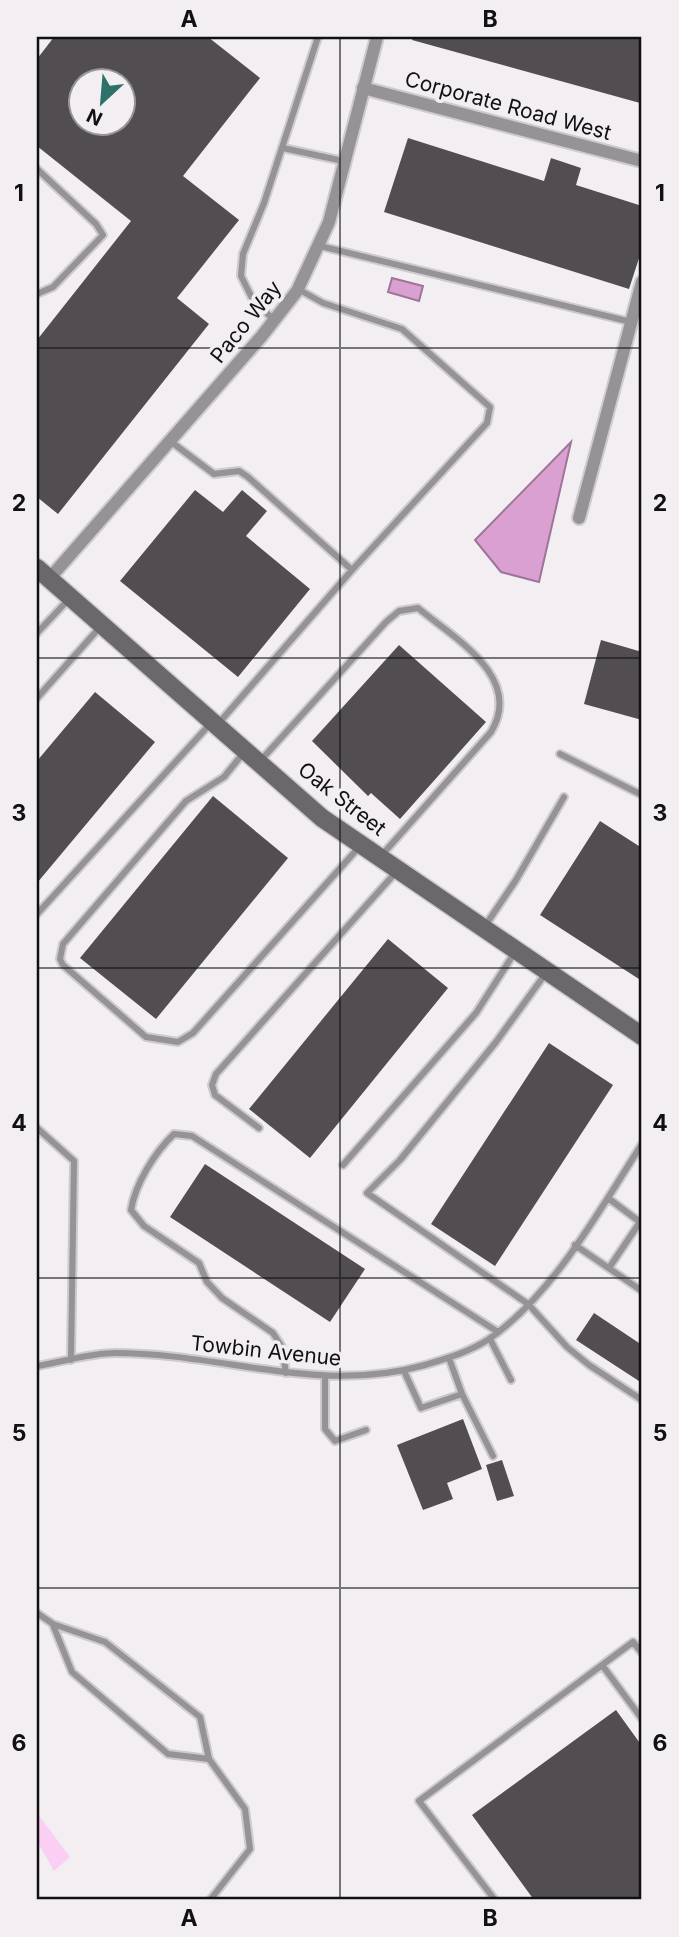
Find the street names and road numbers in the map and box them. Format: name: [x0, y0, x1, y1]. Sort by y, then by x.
street label: Corporate Road West: [402, 66, 614, 145]
street label: Paco Way: [205, 275, 286, 368]
street label: Oak Street: [293, 757, 391, 841]
street label: Towbin Avenue: [189, 1330, 343, 1371]

